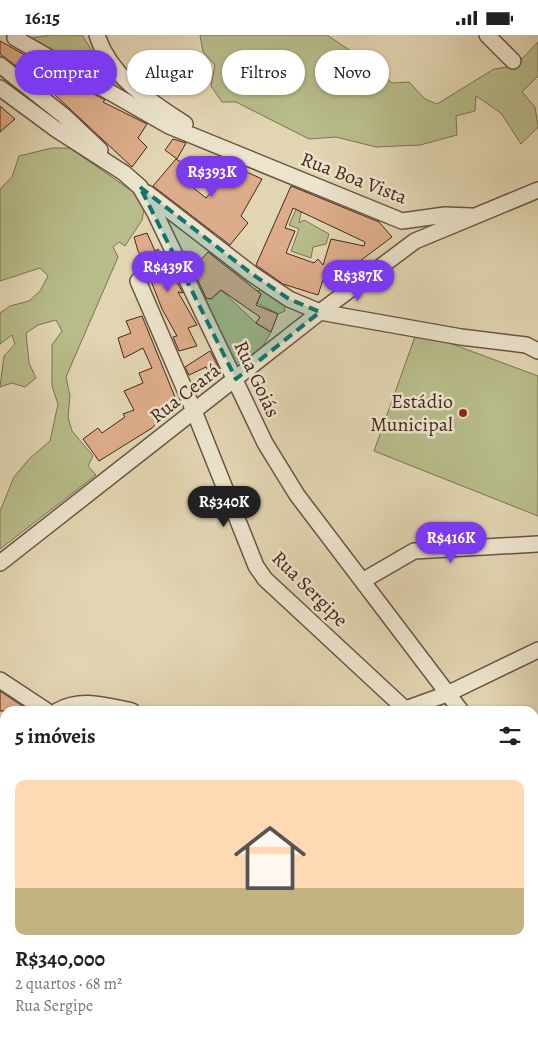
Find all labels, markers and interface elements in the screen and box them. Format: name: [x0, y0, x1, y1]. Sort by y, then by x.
text: 16:15: [25, 5, 60, 31]
chip: Comprar: [15, 50, 117, 95]
chip: Alugar: [127, 50, 212, 95]
chip: Filtros: [222, 50, 305, 95]
chip: Novo: [315, 50, 389, 95]
street label: Rua Boa Vista: [297, 145, 412, 211]
pin: R$393K: [171, 155, 253, 198]
text: R$393K: [187, 161, 237, 183]
pin: R$439K: [127, 251, 209, 293]
text: R$439K: [143, 256, 193, 278]
pin: R$387K: [317, 259, 399, 302]
text: R$387K: [333, 265, 383, 287]
street label: Rua Goiás: [228, 336, 286, 422]
street label: Rua Ceará: [144, 356, 227, 429]
place label: Estádio Municipal: [370, 388, 453, 438]
marker: Estádio Municipal: [457, 407, 469, 419]
pin: R$340K: [183, 485, 265, 528]
text: R$340K: [199, 491, 249, 513]
pin: R$416K: [410, 521, 492, 564]
text: R$416K: [427, 527, 475, 549]
street label: Rua Sergipe: [266, 545, 354, 633]
text: 5 imóveis: [15, 722, 96, 750]
icon: filters: [496, 722, 524, 750]
icon: home: [225, 813, 315, 903]
text: R$340,000: [15, 945, 105, 973]
text: 2 quartos · 68 m²: [15, 973, 122, 995]
text: Rua Sergipe: [15, 995, 93, 1017]

